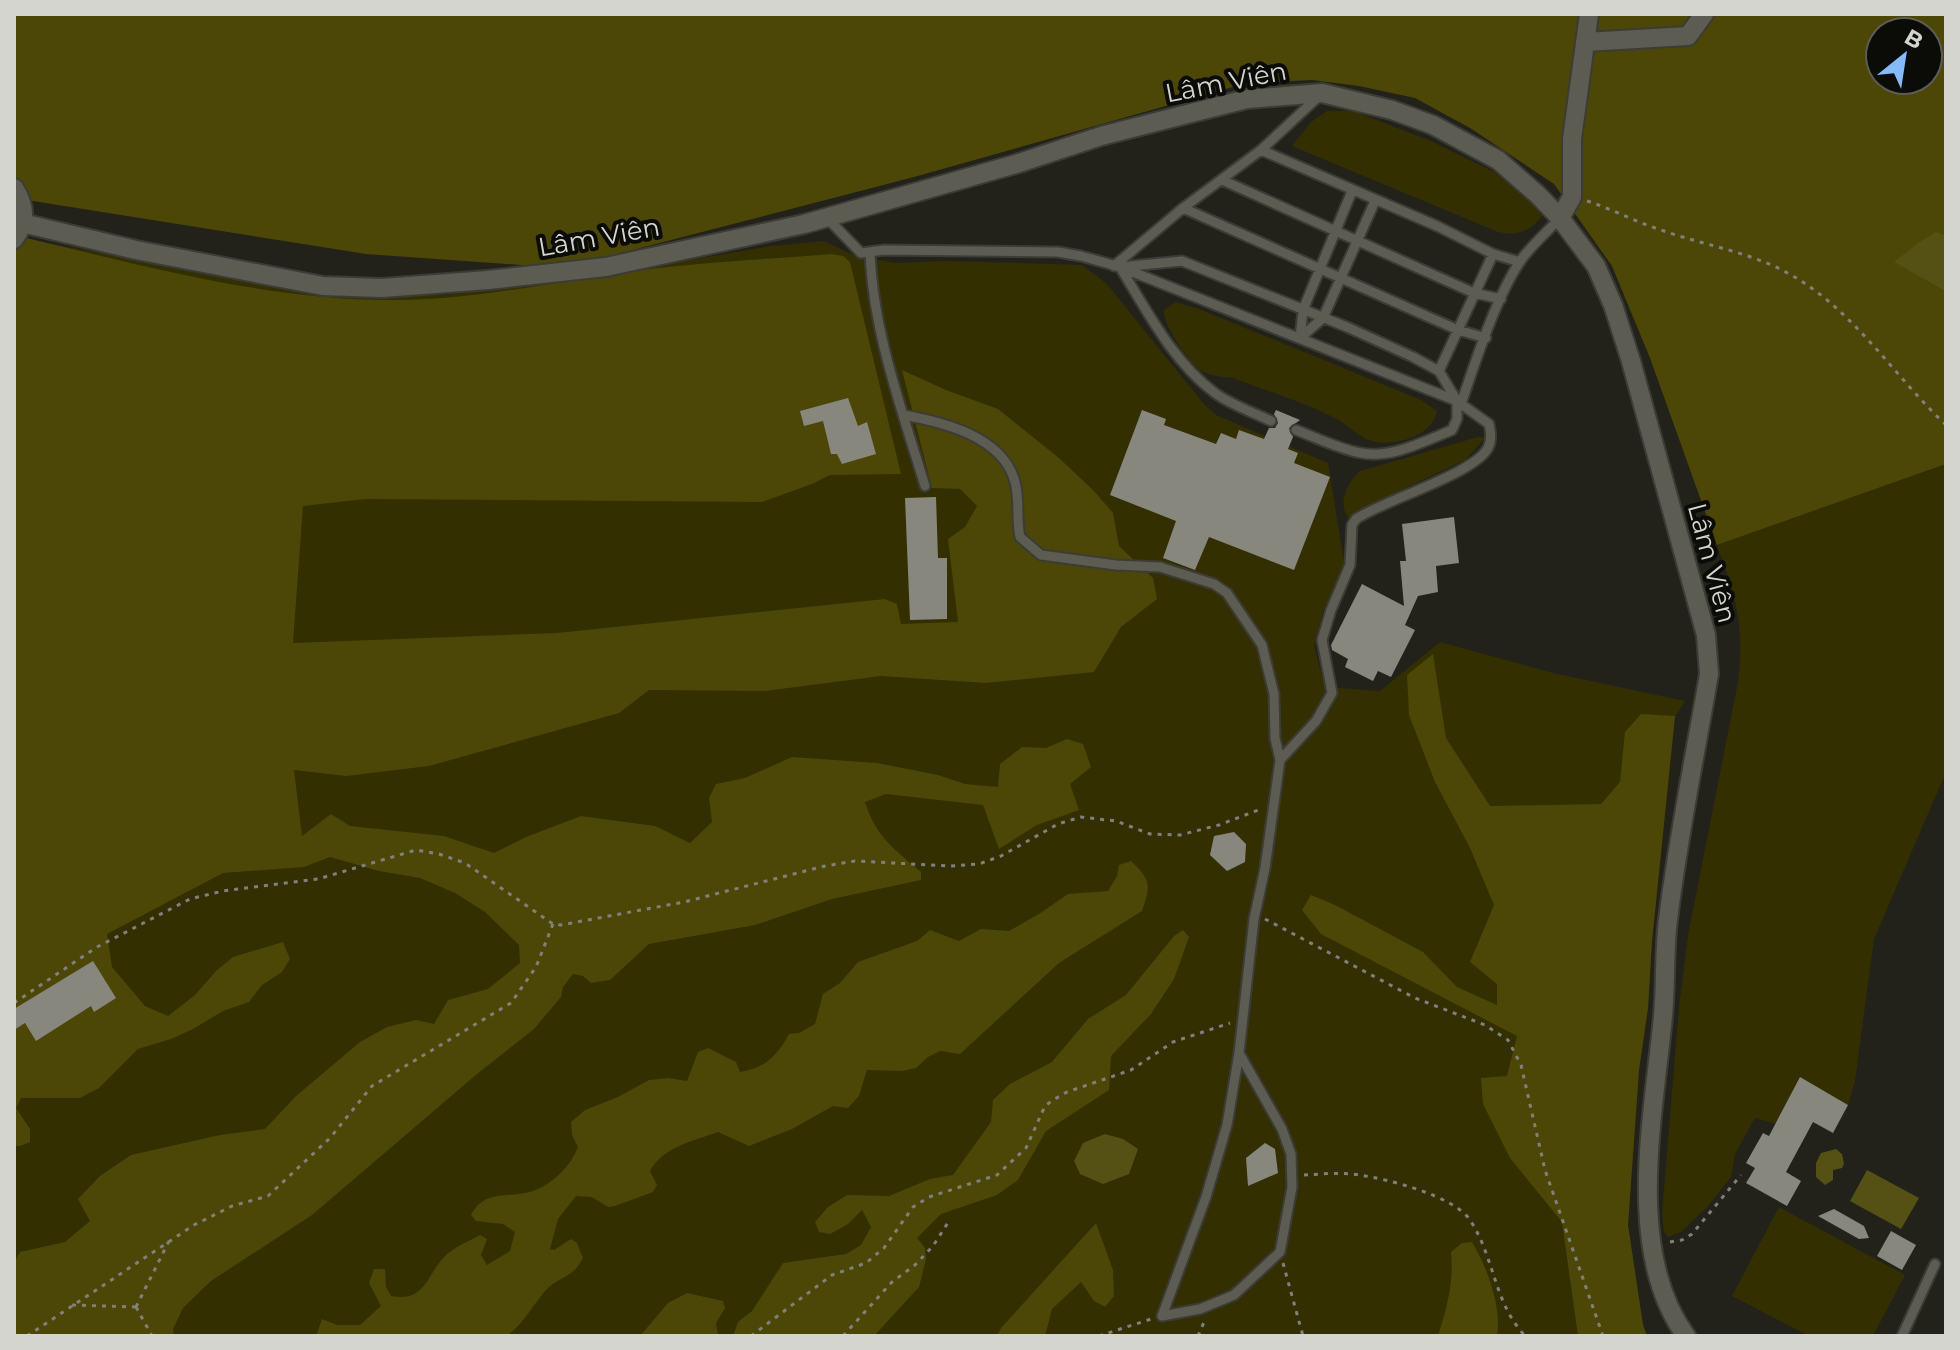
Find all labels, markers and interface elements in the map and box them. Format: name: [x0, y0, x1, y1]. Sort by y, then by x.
north arrow: [1864, 16, 1944, 96]
text: B: [1900, 23, 1928, 55]
street label: Lâm Viên: [1163, 55, 1289, 109]
street label: Lâm Viên: [536, 211, 662, 263]
street label: Lâm Viên: [1681, 499, 1743, 627]

